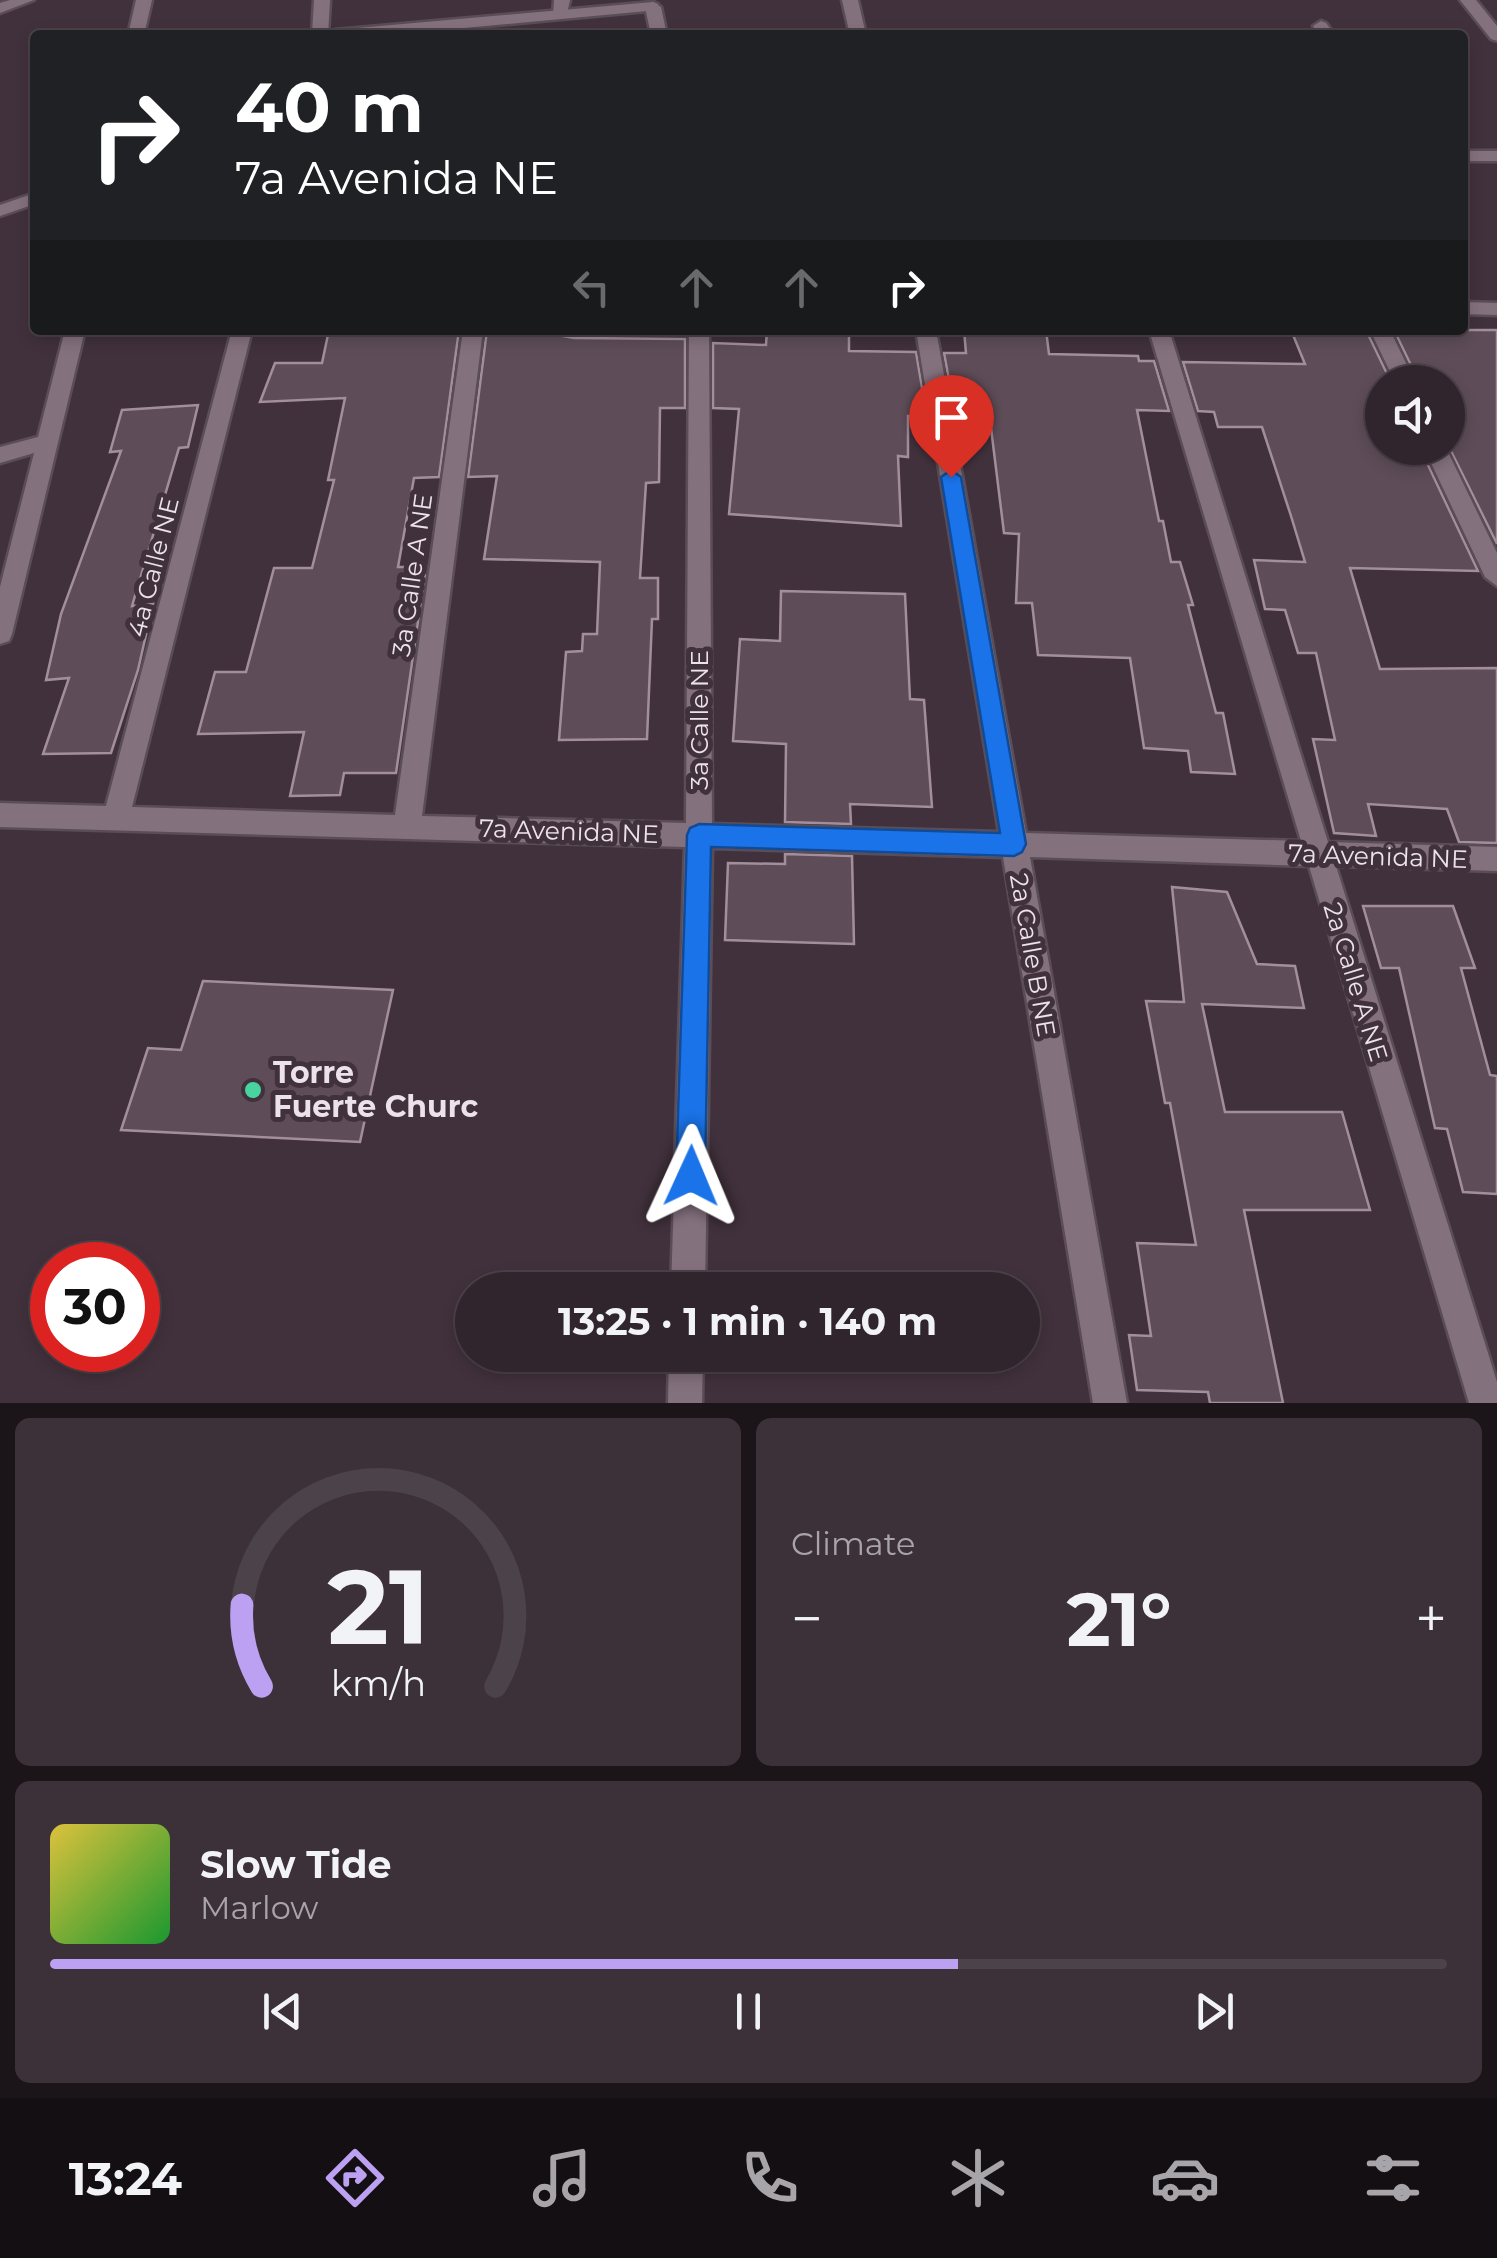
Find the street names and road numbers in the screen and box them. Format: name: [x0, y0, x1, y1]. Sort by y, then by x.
street label: 3a Calle A NE: [386, 492, 438, 658]
street label: 4a Calle NE: [121, 494, 185, 640]
street label: 3a Calle NE: [684, 650, 714, 790]
street label: 7a Avenida NE: [479, 813, 659, 849]
street label: 7a Avenida NE: [1288, 838, 1468, 874]
street label: 2a Calle B NE: [1004, 871, 1062, 1039]
street label: 2a Calle A NE: [1318, 899, 1394, 1065]

